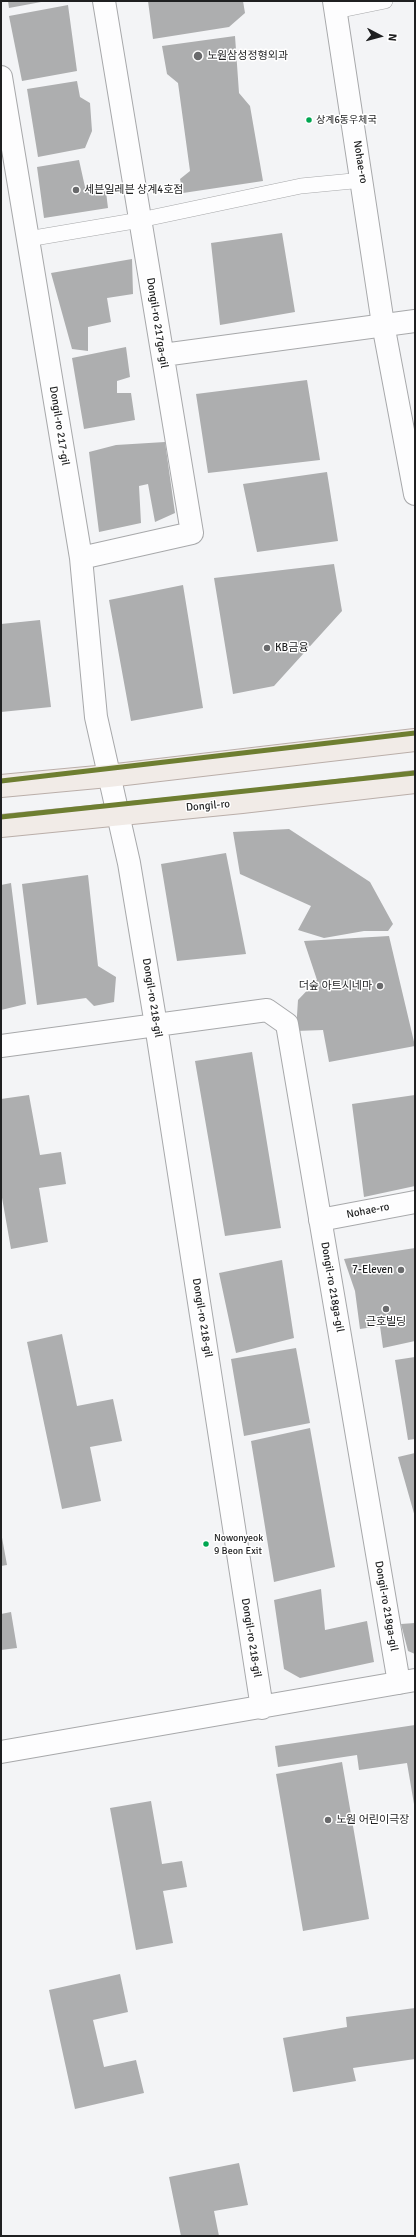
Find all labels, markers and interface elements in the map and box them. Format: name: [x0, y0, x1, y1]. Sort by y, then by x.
north arrow: [360, 16, 400, 56]
text: N: [386, 33, 399, 42]
place label: 노원삼성정형외과: [207, 49, 288, 63]
marker: 노원삼성정형외과: [192, 50, 204, 62]
place label: 상계6동우체국: [316, 114, 377, 126]
marker: 상계6동우체국: [304, 115, 314, 125]
street label: Nohae-ro: [350, 139, 370, 185]
place label: 세븐일레븐 상계4호점: [84, 183, 183, 197]
marker: 세븐일레븐 상계4호점: [71, 185, 81, 195]
street label: Dongil-ro 217ga-gil: [143, 277, 171, 369]
street label: Dongil-ro 217-gil: [46, 385, 72, 467]
place label: KB금융: [275, 641, 308, 655]
marker: KB금융: [262, 643, 272, 653]
street label: Dongil-ro: [185, 798, 231, 814]
street label: Dongil-ro 218-gil: [139, 957, 165, 1039]
place label: 더숲 아트시네마: [299, 979, 372, 993]
marker: 더숲 아트시네마: [375, 981, 385, 991]
street label: Nohae-ro: [345, 1200, 391, 1222]
street label: Dongil-ro 218ga-gil: [318, 1241, 346, 1333]
place label: 7-Eleven: [352, 1263, 393, 1277]
marker: 7-Eleven: [396, 1265, 406, 1275]
street label: Dongil-ro 218-gil: [189, 1277, 215, 1359]
marker: 근호빌딩: [381, 1304, 391, 1314]
place label: 근호빌딩: [366, 1315, 406, 1329]
place label: Nowonyeok 9 Beon Exit: [214, 1532, 263, 1556]
marker: Nowonyeok 9 Beon Exit: [201, 1539, 211, 1549]
street label: Dongil-ro 218ga-gil: [372, 1560, 400, 1652]
street label: Dongil-ro 218-gil: [238, 1597, 264, 1679]
place label: 노원 어린이극장: [336, 1813, 409, 1827]
marker: 노원 어린이극장: [323, 1815, 333, 1825]

